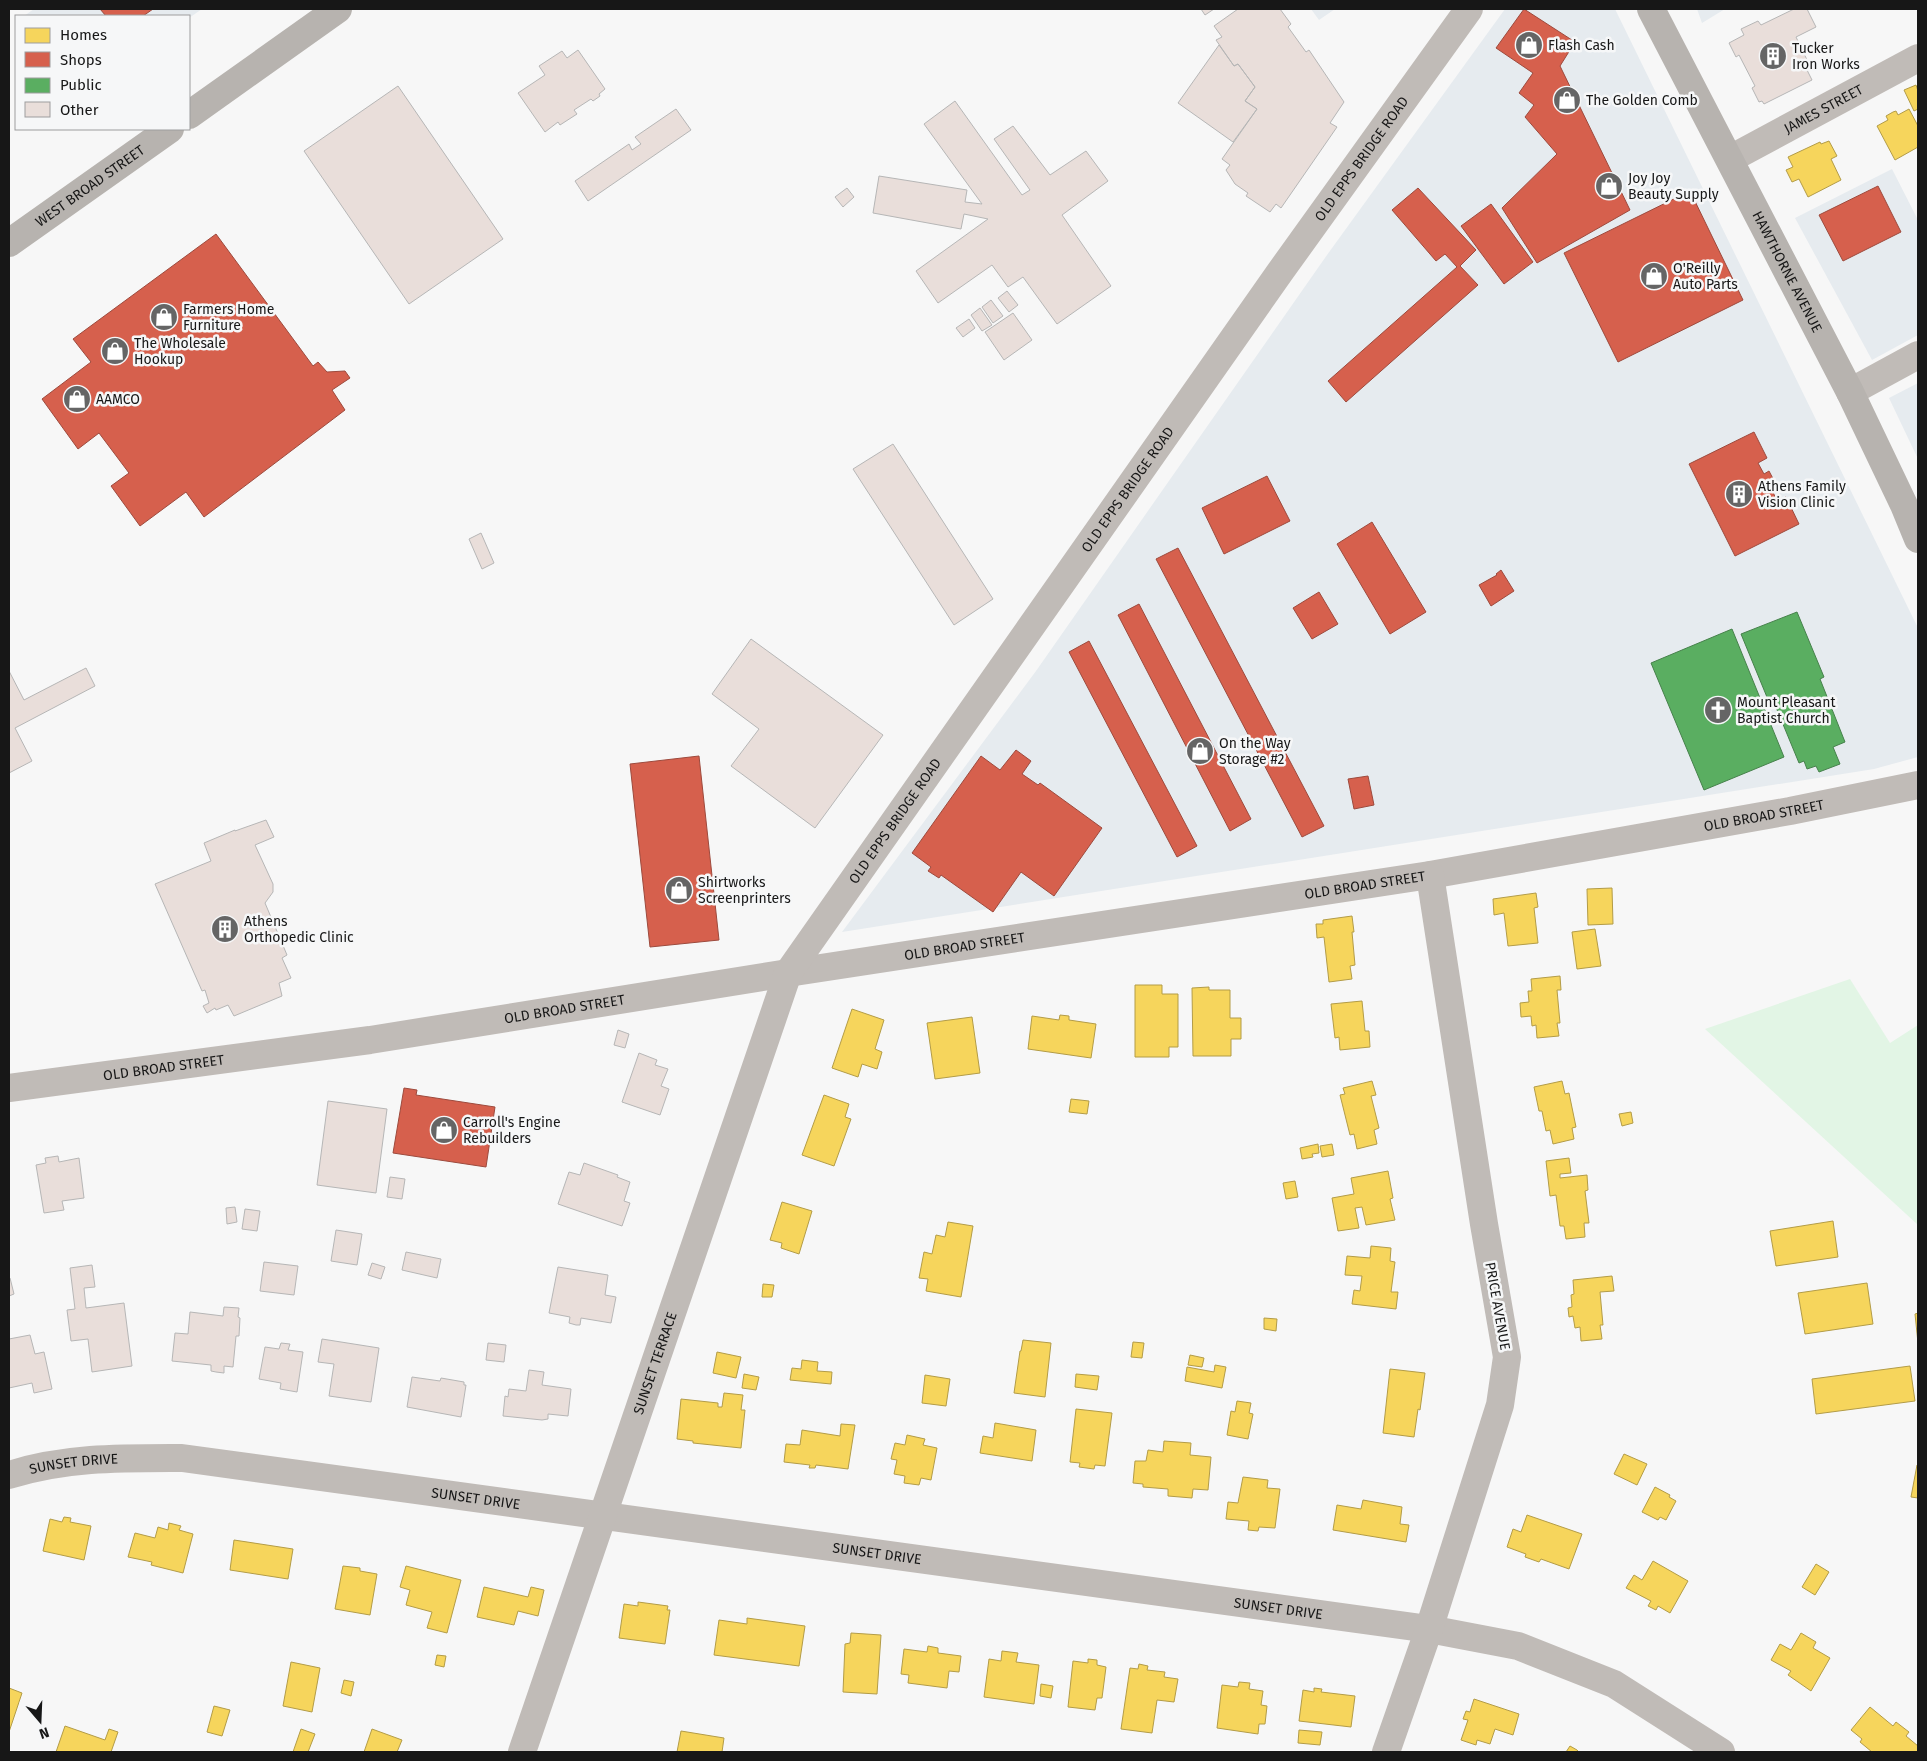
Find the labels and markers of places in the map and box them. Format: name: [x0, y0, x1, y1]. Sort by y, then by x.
shop icon: Flash Cash: [1514, 30, 1544, 60]
place label: Flash Cash: [1548, 37, 1615, 54]
place label: Tucker Iron Works: [1792, 40, 1860, 73]
building icon: Tucker Iron Works: [1758, 41, 1788, 71]
shop icon: The Golden Comb: [1552, 85, 1582, 115]
place label: The Golden Comb: [1586, 92, 1698, 109]
place label: Joy Joy Beauty Supply: [1628, 170, 1719, 203]
shop icon: Joy Joy Beauty Supply: [1594, 171, 1624, 201]
place label: O'Reilly Auto Parts: [1673, 260, 1738, 293]
shop icon: O'Reilly Auto Parts: [1639, 261, 1669, 291]
place label: Farmers Home Furniture: [183, 301, 274, 334]
shop icon: Farmers Home Furniture: [149, 302, 179, 332]
place label: The Wholesale Hookup: [134, 335, 226, 368]
shop icon: The Wholesale Hookup: [100, 336, 130, 366]
shop icon: AAMCO: [62, 384, 92, 414]
place label: AAMCO: [96, 391, 140, 408]
place label: Athens Family Vision Clinic: [1758, 478, 1846, 511]
building icon: Athens Family Vision Clinic: [1724, 479, 1754, 509]
place label: Mount Pleasant Baptist Church: [1737, 694, 1836, 727]
church icon: Mount Pleasant Baptist Church: [1703, 695, 1733, 725]
place label: On the Way Storage #2: [1219, 735, 1291, 768]
shop icon: On the Way Storage #2: [1185, 736, 1215, 766]
place label: Shirtworks Screenprinters: [698, 874, 791, 907]
shop icon: Shirtworks Screenprinters: [664, 875, 694, 905]
place label: Athens Orthopedic Clinic: [244, 913, 354, 946]
building icon: Athens Orthopedic Clinic: [210, 914, 240, 944]
place label: Carroll's Engine Rebuilders: [463, 1114, 561, 1147]
shop icon: Carroll's Engine Rebuilders: [429, 1115, 459, 1145]

